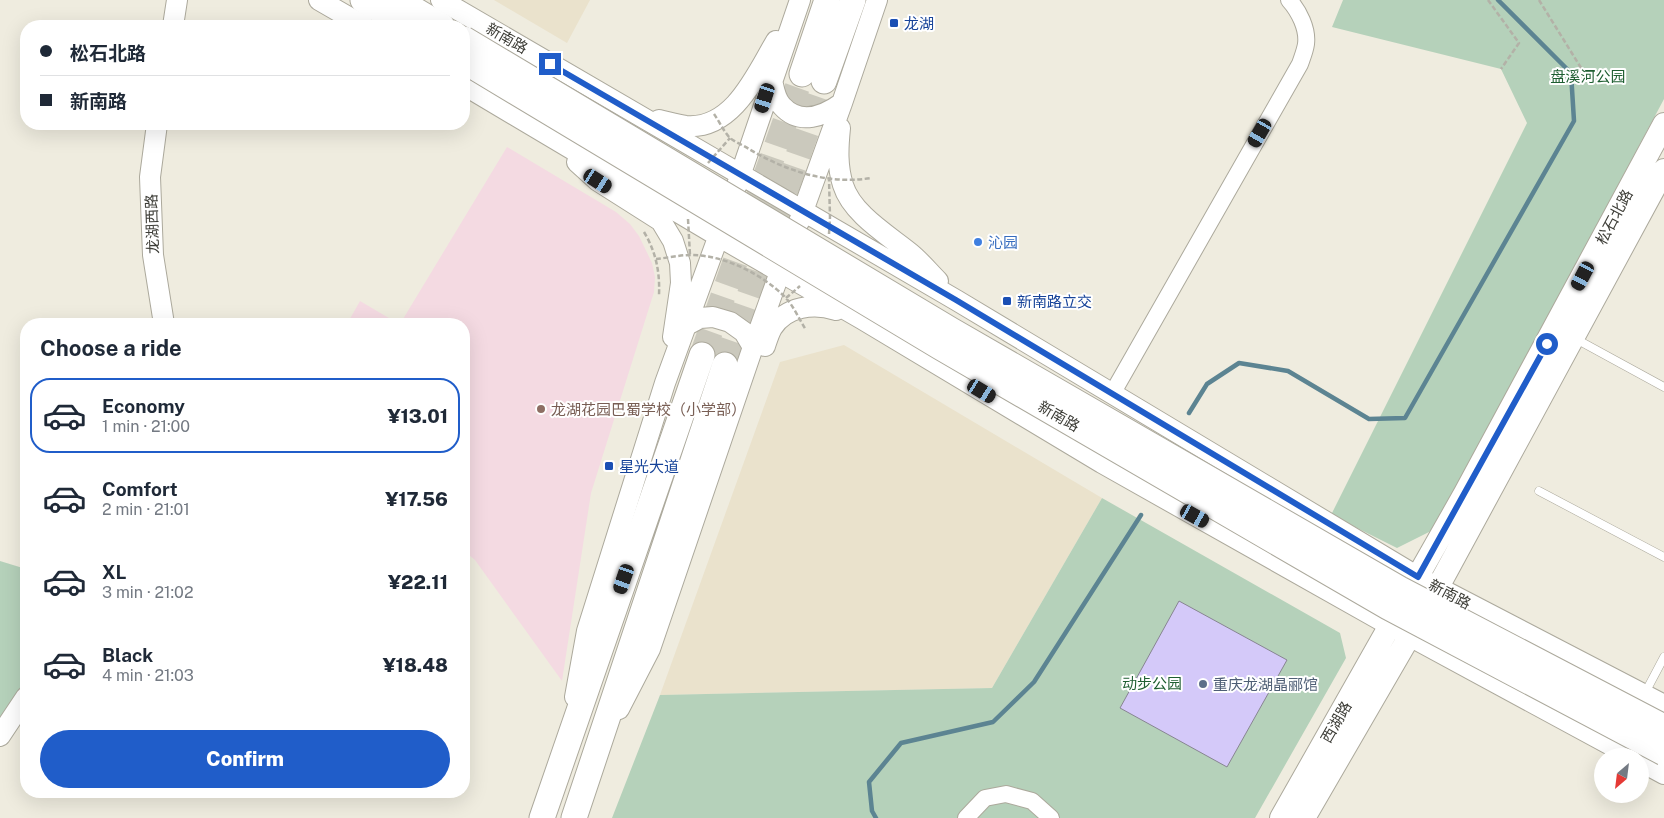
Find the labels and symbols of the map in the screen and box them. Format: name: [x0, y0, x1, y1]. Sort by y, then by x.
place label: 龙湖: [904, 15, 934, 32]
marker: 龙湖: [888, 17, 900, 29]
street label: 新南路: [483, 19, 531, 57]
route end: [539, 53, 561, 75]
park label: 盘溪河公园: [1550, 68, 1626, 85]
car: [753, 81, 776, 115]
car: [1246, 116, 1273, 150]
car: [581, 167, 614, 195]
street label: 松石北路: [1592, 187, 1636, 247]
street label: 龙湖西路: [142, 194, 162, 254]
place label: 沁园: [988, 234, 1018, 251]
marker: 沁园: [972, 236, 984, 248]
car: [1569, 259, 1596, 293]
place label: 新南路立交: [1017, 293, 1092, 310]
marker: 新南路立交: [1001, 295, 1013, 307]
route start: [1536, 333, 1558, 355]
car: [965, 377, 998, 405]
street label: 新南路: [1035, 397, 1083, 435]
place label: 龙湖花园巴蜀学校（小学部）: [551, 401, 746, 418]
marker: 龙湖花园巴蜀学校（小学部）: [535, 403, 547, 415]
place label: 星光大道: [619, 458, 679, 475]
marker: 星光大道: [603, 460, 615, 472]
car: [1178, 502, 1211, 530]
car: [612, 562, 635, 596]
street label: 新南路: [1426, 576, 1474, 612]
park label: 动步公园: [1122, 675, 1182, 692]
place label: 重庆龙湖晶郦馆: [1213, 676, 1318, 693]
marker: 重庆龙湖晶郦馆: [1197, 678, 1209, 690]
street label: 西湖路: [1317, 698, 1355, 746]
north arrow: [1594, 748, 1649, 802]

